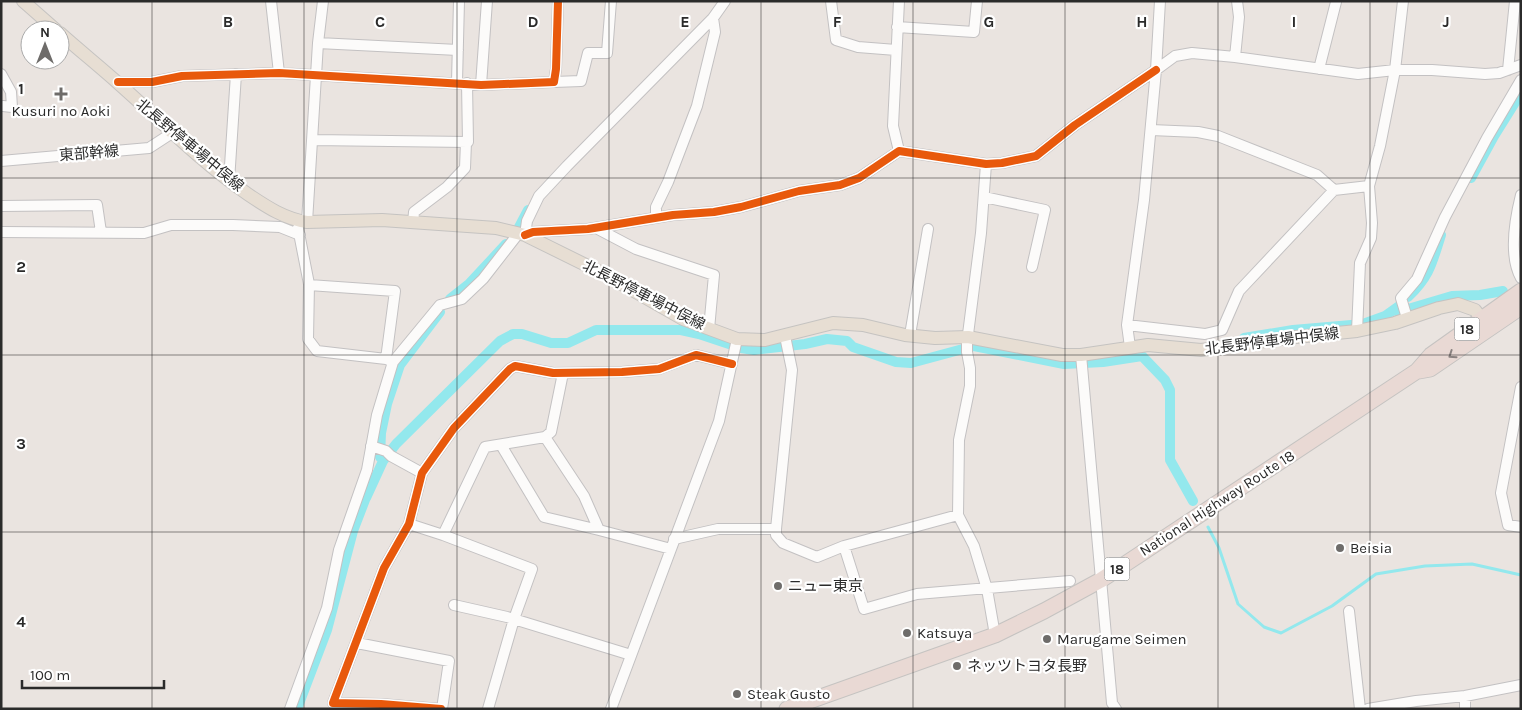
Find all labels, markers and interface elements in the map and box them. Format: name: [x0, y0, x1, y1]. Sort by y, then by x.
text: B: [223, 12, 233, 31]
text: C: [375, 12, 385, 31]
text: D: [528, 12, 539, 31]
text: E: [680, 12, 690, 31]
text: F: [833, 12, 842, 31]
text: G: [984, 12, 994, 31]
text: H: [1136, 12, 1148, 31]
text: I: [1292, 12, 1296, 31]
text: J: [1442, 12, 1450, 31]
north arrow: [20, 20, 70, 70]
text: N: [40, 24, 50, 41]
text: 1: [18, 79, 24, 98]
marker: Kusuri no Aoki: [55, 88, 67, 100]
street label: 北長野停車場中俣線: [133, 95, 247, 195]
place label: Kusuri no Aoki: [11, 102, 111, 120]
street label: 東部幹線: [58, 141, 120, 165]
street label: 北長野停車場中俣線: [580, 256, 708, 334]
text: 2: [16, 257, 26, 276]
road number: 18: [1454, 318, 1480, 340]
street label: 北長野停車場中俣線: [1204, 324, 1340, 358]
one-way arrow: [1448, 349, 1457, 358]
text: 3: [16, 434, 26, 453]
street label: National Highway Route 18: [1136, 446, 1298, 560]
place label: Beisia: [1350, 539, 1392, 557]
marker: Beisia: [1334, 542, 1346, 554]
road number: 18: [1104, 558, 1130, 580]
place label: ニュー東京: [788, 577, 863, 595]
marker: ニュー東京: [772, 580, 784, 592]
text: 4: [16, 612, 26, 631]
place label: Katsuya: [917, 624, 972, 642]
marker: Katsuya: [901, 627, 913, 639]
place label: Marugame Seimen: [1057, 630, 1187, 648]
marker: Marugame Seimen: [1041, 633, 1053, 645]
place label: ネッツトヨタ長野: [967, 657, 1087, 675]
scale bar: [22, 658, 165, 690]
marker: ネッツトヨタ長野: [951, 660, 963, 672]
text: 100 m: [30, 666, 70, 684]
place label: Steak Gusto: [747, 685, 830, 703]
marker: Steak Gusto: [731, 688, 743, 700]

